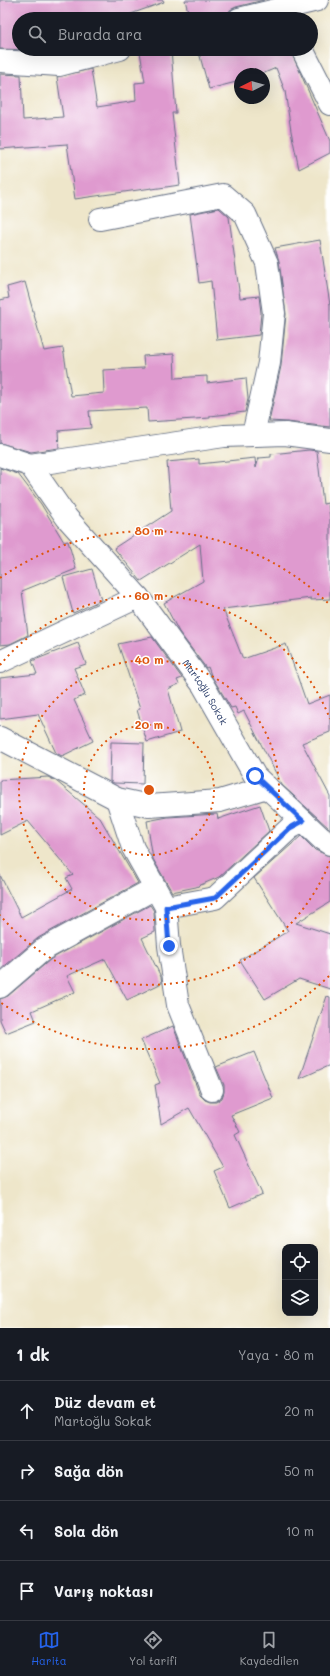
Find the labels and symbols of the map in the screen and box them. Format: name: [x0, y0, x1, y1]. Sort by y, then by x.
north arrow: [234, 68, 270, 104]
text: 80 m: [134, 522, 164, 538]
text: 60 m: [135, 587, 163, 603]
text: 40 m: [134, 651, 164, 667]
street label: Martoğlu Sokak: [179, 656, 231, 727]
text: 20 m: [135, 716, 163, 732]
route start: [246, 767, 264, 785]
centre of rings: [142, 783, 156, 797]
route end: [160, 937, 178, 955]

